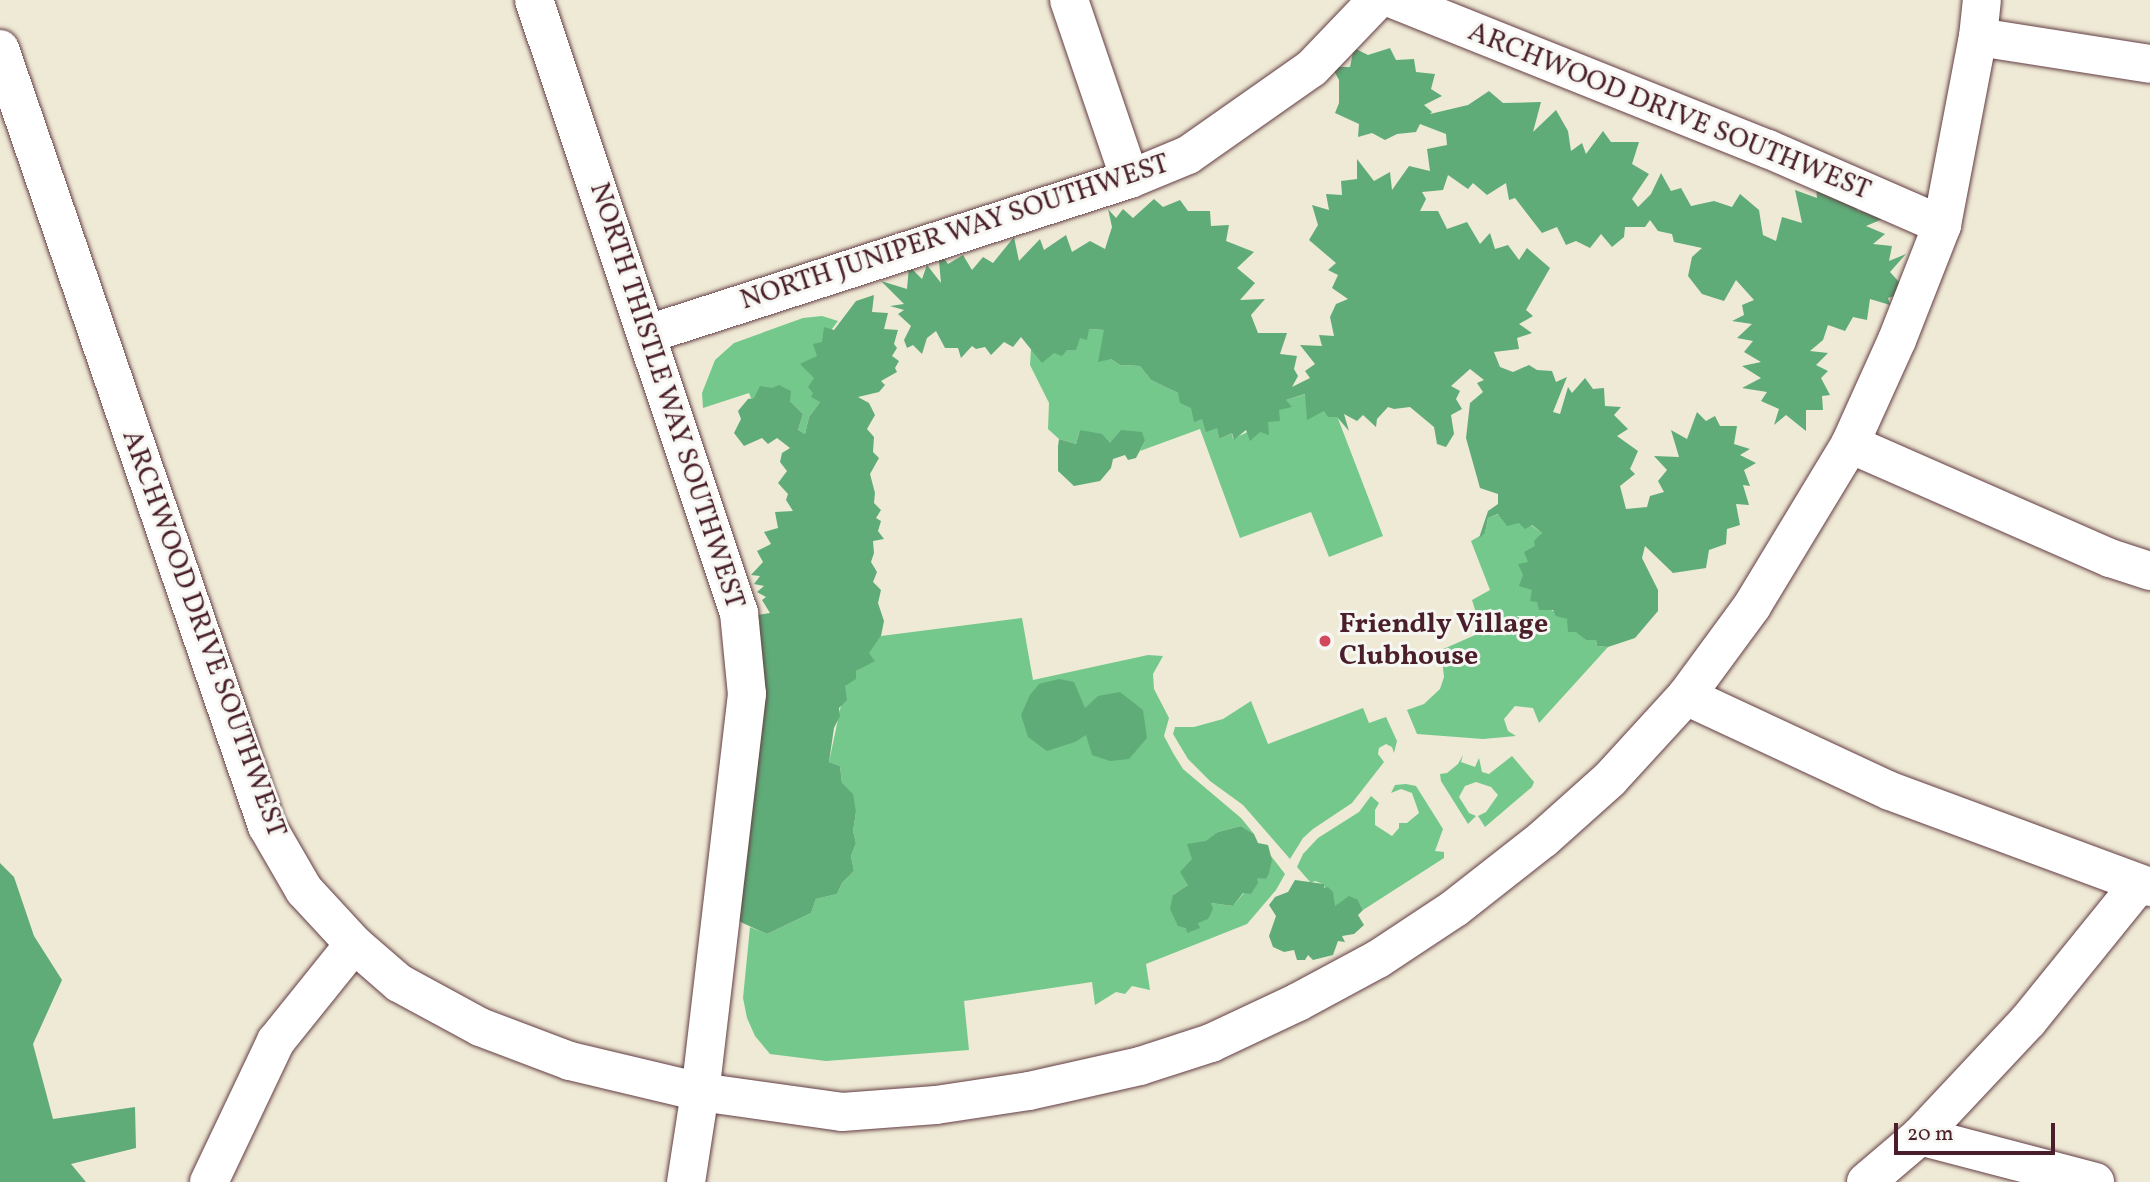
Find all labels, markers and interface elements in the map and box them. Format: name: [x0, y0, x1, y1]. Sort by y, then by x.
street label: ARCHWOOD DRIVE SOUTHWEST: [1463, 16, 1875, 208]
street label: NORTH JUNIPER WAY SOUTHWEST: [736, 147, 1174, 319]
street label: NORTH THISTLE WAY SOUTHWEST: [581, 177, 751, 615]
street label: ARCHWOOD DRIVE SOUTHWEST: [113, 426, 293, 842]
place label: Friendly Village Clubhouse: [1339, 608, 1549, 674]
marker: Friendly Village Clubhouse: [1317, 633, 1333, 649]
scale bar: [1898, 1108, 2059, 1152]
text: 20 m: [1907, 1120, 1953, 1149]

